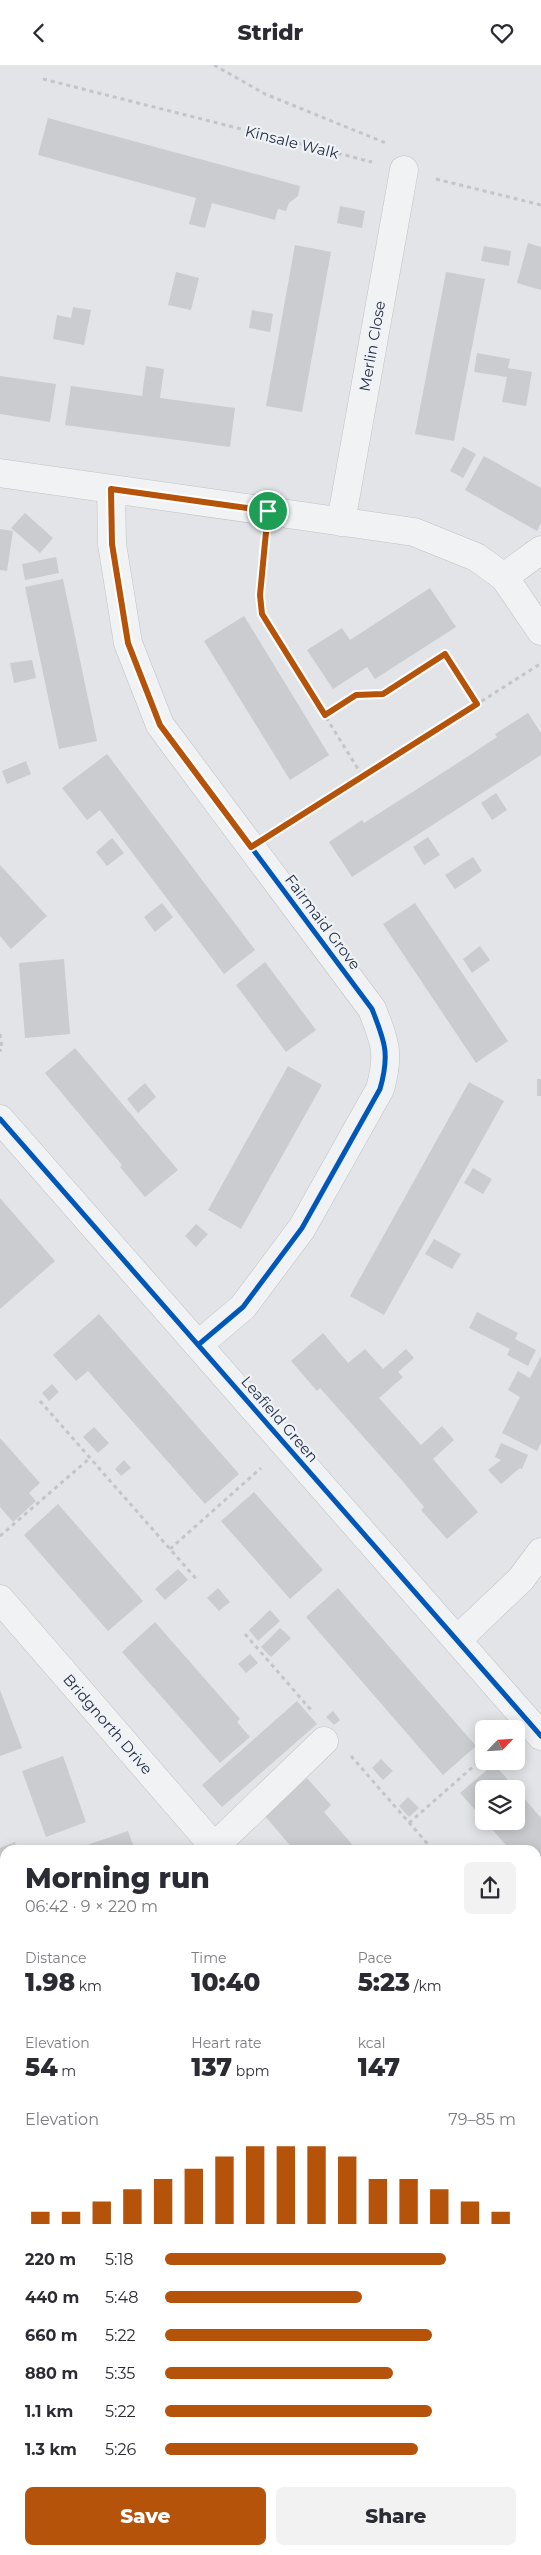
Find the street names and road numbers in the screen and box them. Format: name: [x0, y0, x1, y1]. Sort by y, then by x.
street label: Kinsale Walk: [243, 121, 341, 163]
street label: Merlin Close: [355, 299, 389, 393]
street label: Fairmaid Grove: [281, 871, 365, 973]
street label: Leafield Green: [237, 1372, 323, 1466]
street label: Bridgnorth Drive: [59, 1670, 157, 1778]

